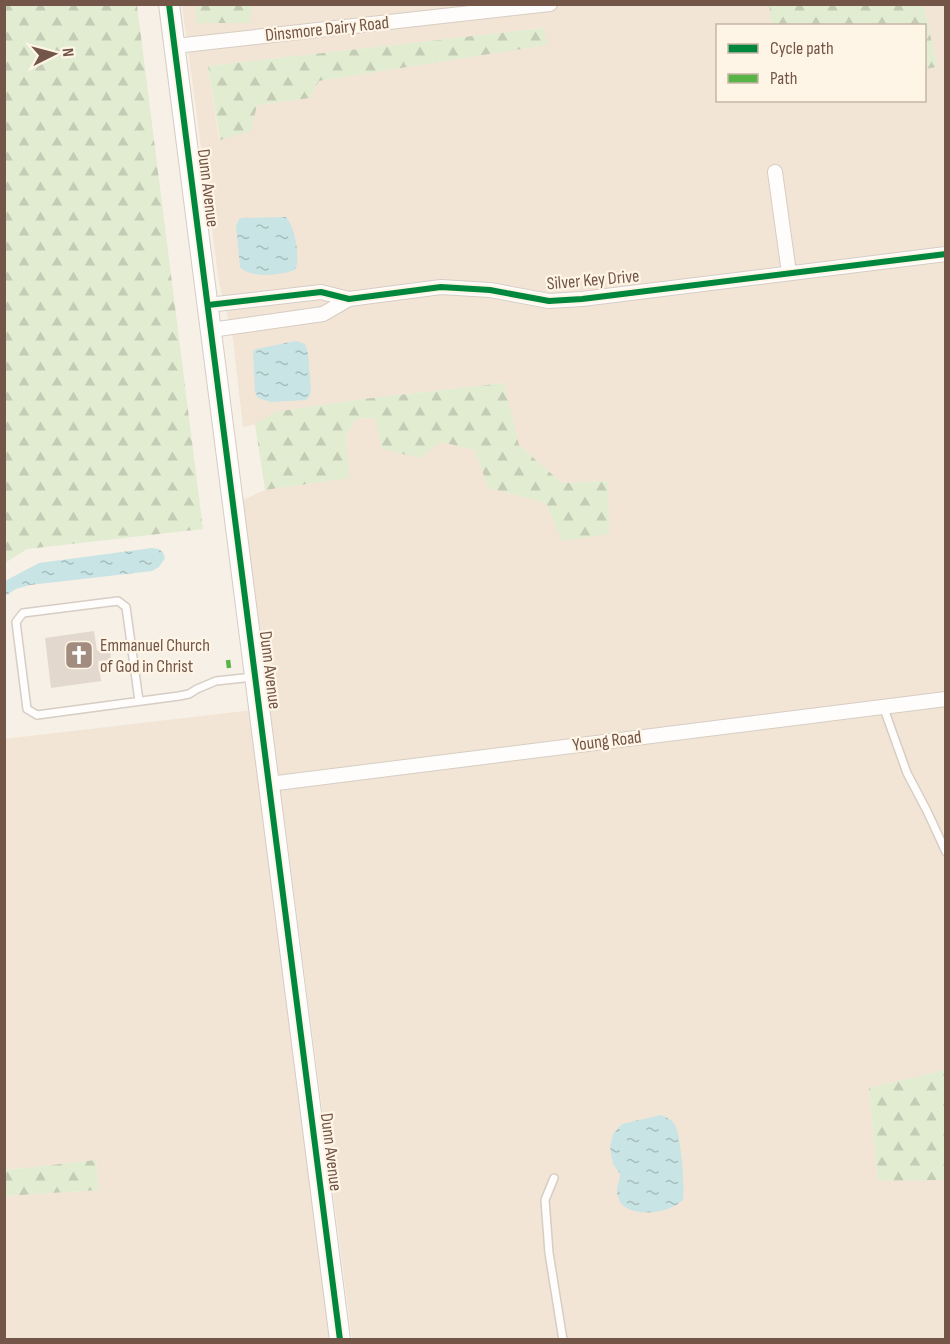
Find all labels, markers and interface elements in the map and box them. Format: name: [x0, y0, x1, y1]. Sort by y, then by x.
street label: Dinsmore Dairy Road: [264, 12, 390, 46]
north arrow: [24, 24, 84, 84]
legend: [716, 24, 926, 102]
text: Cycle path: [770, 38, 834, 59]
text: N: [58, 47, 77, 58]
text: Path: [770, 68, 798, 89]
street label: Dunn Avenue: [193, 148, 223, 228]
street label: Silver Key Drive: [546, 266, 640, 294]
street label: Dunn Avenue: [255, 630, 285, 710]
place label: Emmanuel Church of God in Christ: [100, 635, 210, 677]
church icon: Emmanuel Church of God in Christ: [63, 639, 95, 671]
street label: Young Road: [571, 726, 643, 756]
street label: Dunn Avenue: [316, 1112, 346, 1192]

